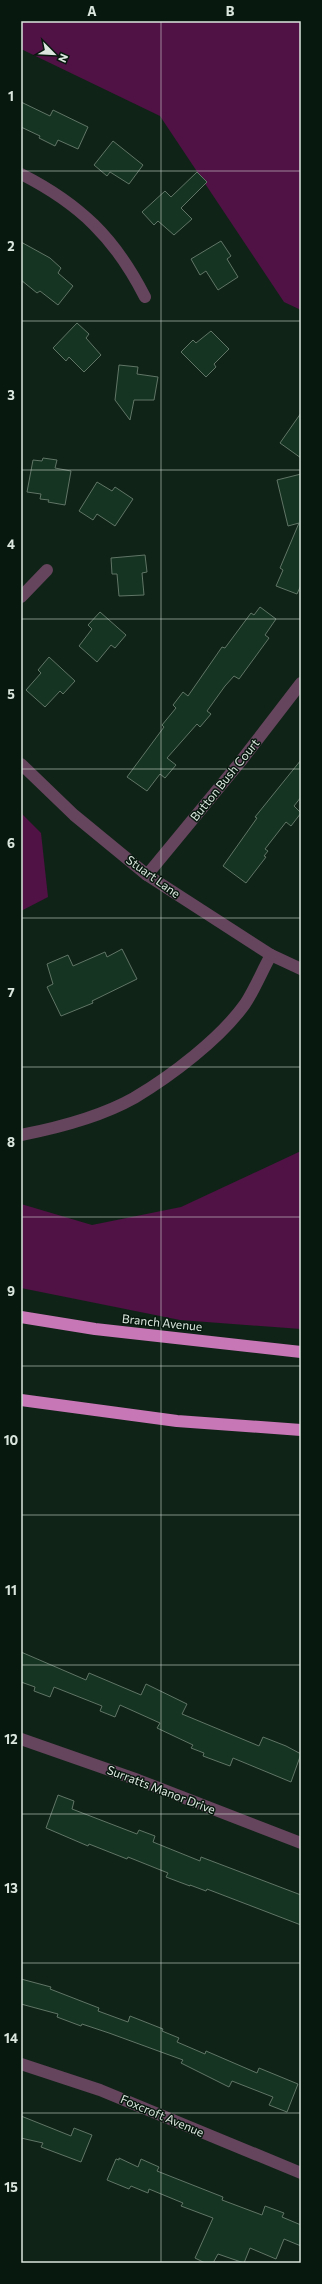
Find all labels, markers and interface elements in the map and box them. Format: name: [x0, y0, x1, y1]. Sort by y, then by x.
text: A: [87, 3, 97, 19]
text: B: [226, 3, 235, 19]
north arrow: [34, 34, 74, 74]
text: N: [56, 52, 71, 65]
text: 1: [8, 88, 14, 104]
text: 2: [7, 238, 15, 254]
text: 3: [7, 387, 15, 403]
text: 4: [7, 536, 15, 552]
text: 5: [7, 686, 15, 702]
street label: Button Bush Court: [187, 735, 262, 823]
text: 6: [7, 835, 15, 851]
street label: Stuart Lane: [124, 852, 183, 900]
text: 7: [7, 984, 15, 1000]
text: 8: [7, 1134, 15, 1150]
text: 9: [7, 1283, 15, 1299]
street label: Branch Avenue: [121, 1311, 203, 1333]
text: 10: [4, 1432, 19, 1448]
text: 11: [5, 1582, 17, 1598]
text: 12: [4, 1731, 18, 1747]
street label: Surratts Manor Drive: [105, 1762, 217, 1816]
text: 13: [4, 1880, 18, 1896]
text: 14: [4, 2030, 18, 2046]
street label: Foxcroft Avenue: [119, 2091, 206, 2139]
text: 15: [4, 2179, 18, 2195]

